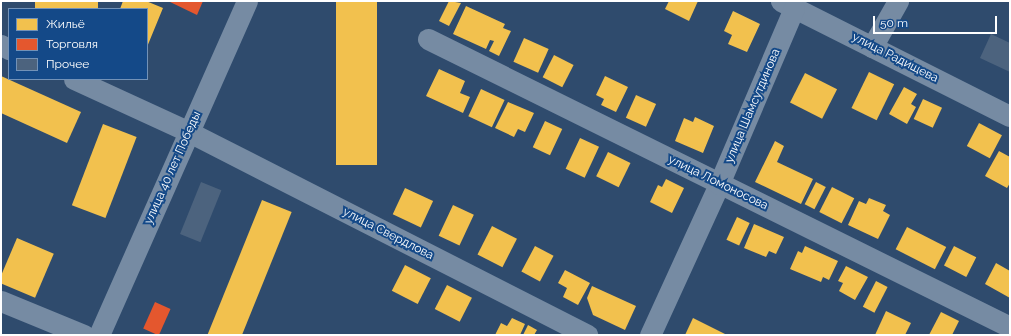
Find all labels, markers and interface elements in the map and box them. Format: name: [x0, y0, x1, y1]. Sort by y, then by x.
legend: [8, 8, 148, 80]
scale bar: [875, 8, 999, 34]
text: 50 m: [880, 16, 908, 30]
text: Жильё: [46, 17, 85, 31]
street label: улица Радищева: [849, 30, 941, 86]
text: Торговля: [46, 37, 98, 51]
street label: улица Шамсутдинова: [722, 47, 784, 165]
text: Прочее: [46, 57, 89, 71]
street label: улица 40 лет Победы: [142, 109, 204, 227]
street label: улица Ломоносова: [666, 153, 770, 213]
street label: улица Свердлова: [340, 205, 436, 263]

